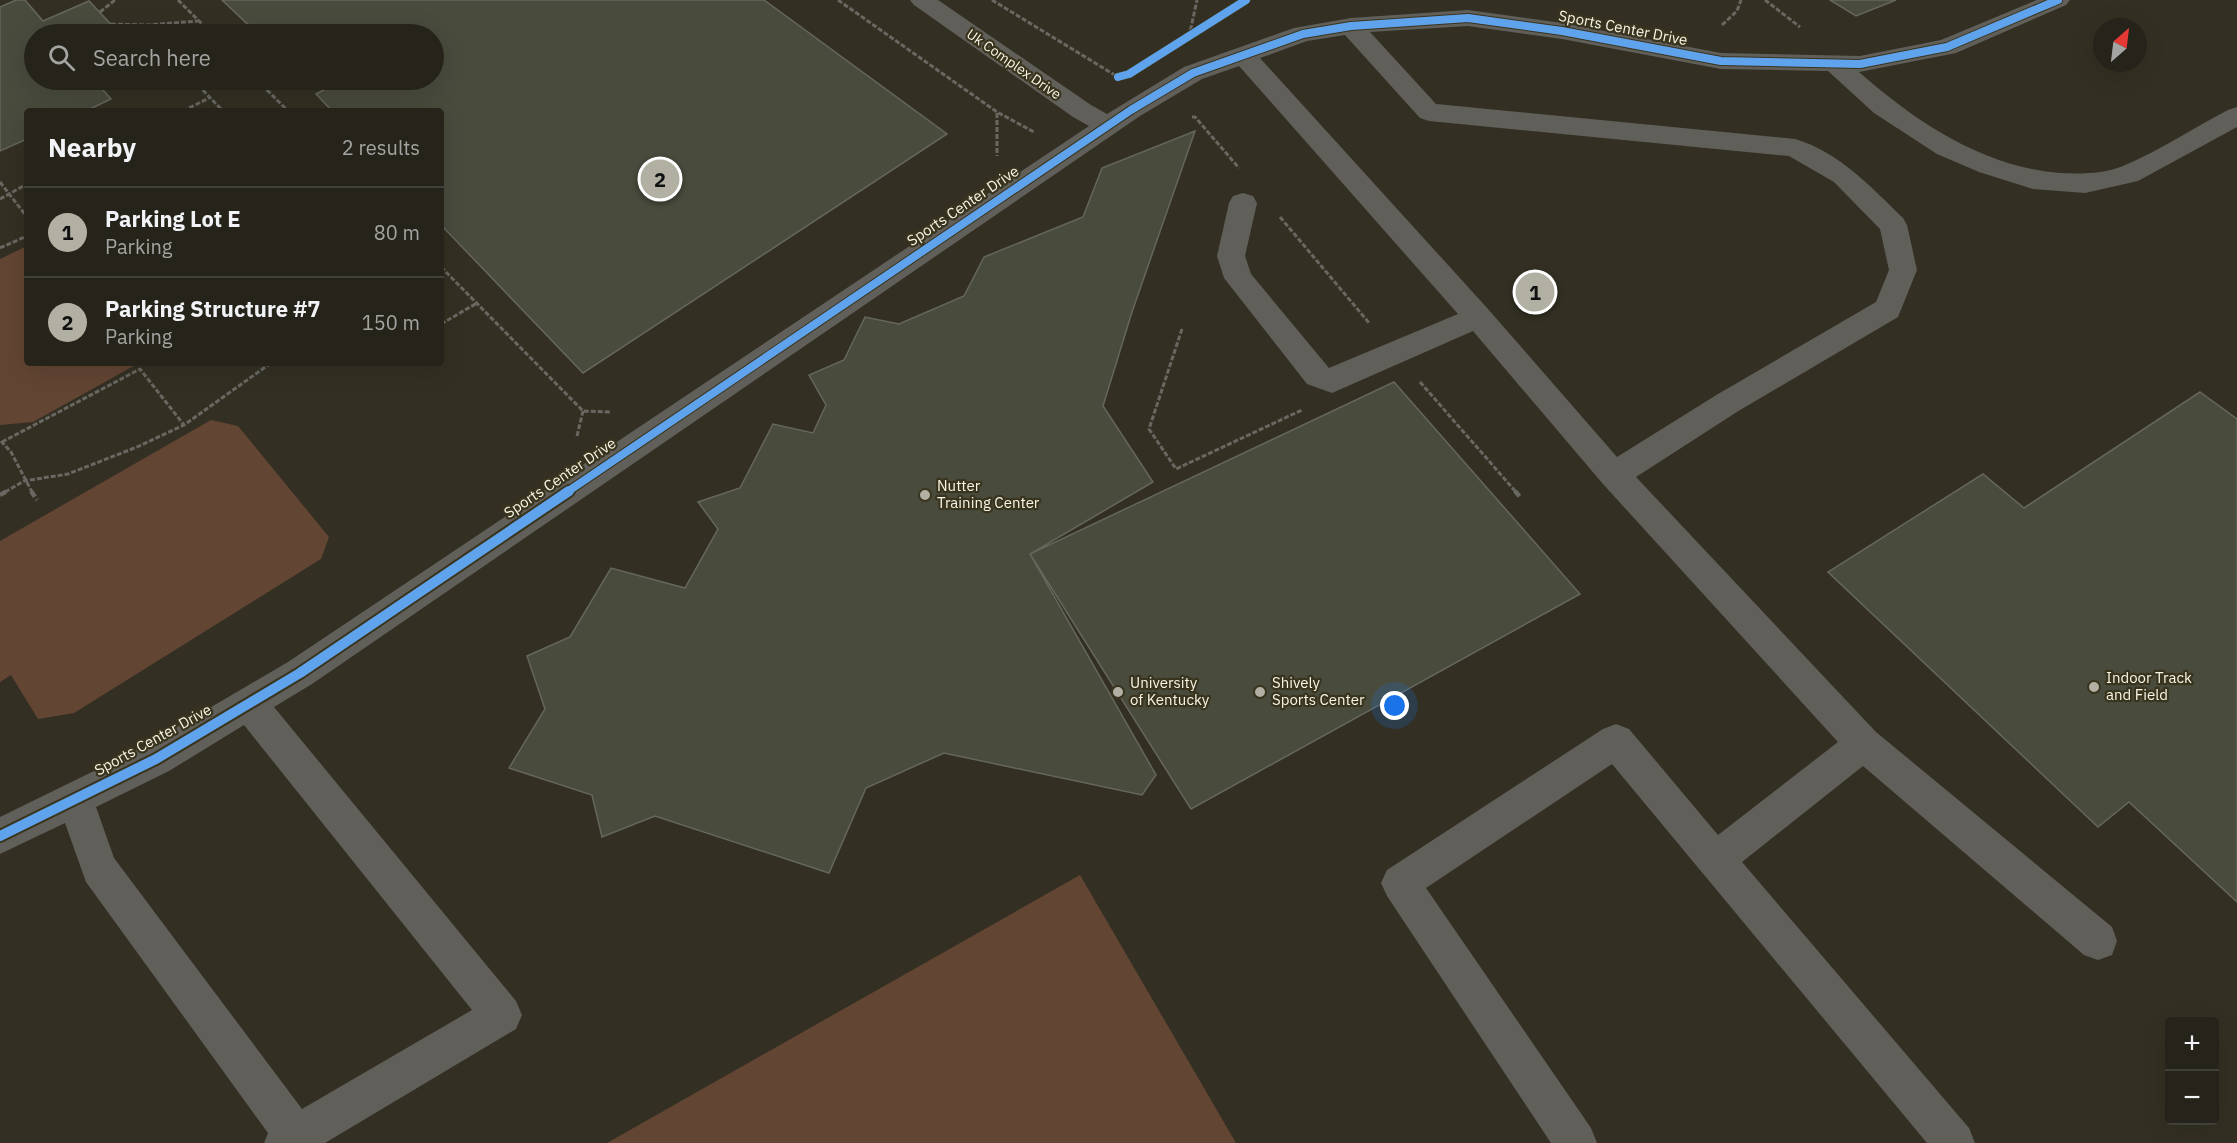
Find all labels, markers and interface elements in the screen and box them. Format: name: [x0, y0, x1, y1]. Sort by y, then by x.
street label: Sports Center Drive: [1557, 6, 1689, 49]
north arrow: [2093, 18, 2147, 72]
search box: [24, 24, 444, 90]
street label: Uk Complex Drive: [963, 25, 1065, 103]
icon: search: [45, 41, 78, 74]
text: Search here: [93, 43, 211, 72]
text: Nearby: [48, 130, 136, 164]
text: 2 results: [342, 134, 420, 161]
pin: 2: [640, 156, 680, 201]
street label: Sports Center Drive: [903, 161, 1022, 250]
text: Parking Lot E: [105, 204, 241, 233]
text: 1: [62, 219, 74, 246]
text: 80 m: [374, 219, 420, 246]
text: Parking: [105, 233, 172, 260]
pin: 1: [1516, 270, 1555, 314]
text: Parking Structure #7: [105, 294, 320, 323]
text: 2: [62, 309, 74, 336]
text: 150 m: [362, 309, 420, 336]
text: Parking: [105, 323, 172, 350]
street label: Sports Center Drive: [500, 433, 619, 522]
place label: Nutter Training Center: [937, 476, 1040, 512]
marker: Nutter Training Center: [918, 488, 932, 502]
place label: Indoor Track and Field: [2106, 668, 2192, 704]
place label: University of Kentucky: [1130, 673, 1210, 709]
place label: Shively Sports Center: [1272, 673, 1365, 709]
marker: Indoor Track and Field: [2087, 680, 2101, 694]
marker: University of Kentucky: [1111, 685, 1125, 699]
marker: Shively Sports Center: [1253, 685, 1267, 699]
your location: [1380, 691, 1409, 720]
street label: Sports Center Drive: [91, 700, 215, 780]
map controls: [2165, 1017, 2219, 1125]
button: +: [2165, 1017, 2219, 1071]
button: −: [2165, 1071, 2219, 1125]

